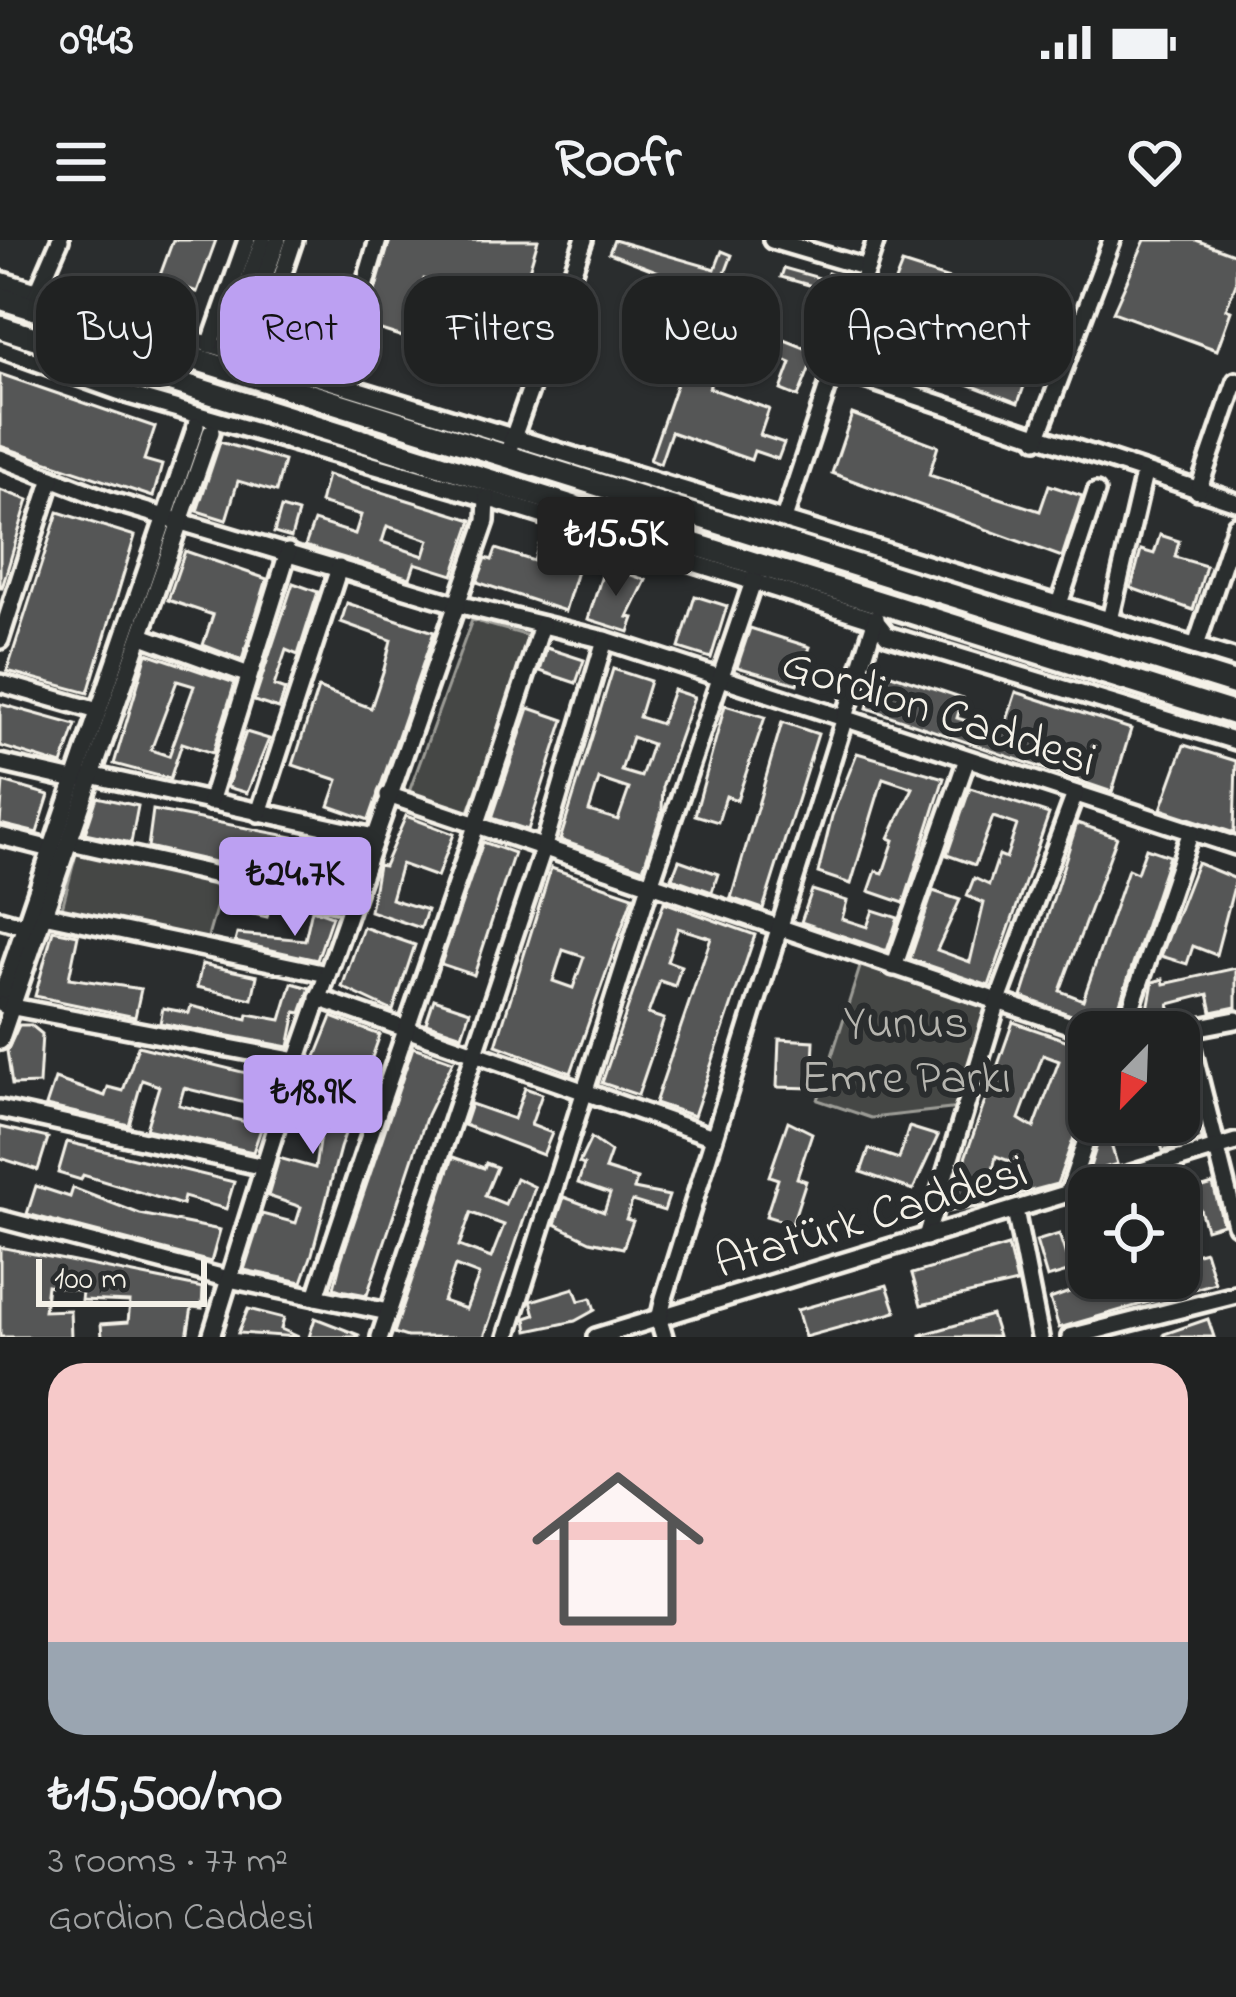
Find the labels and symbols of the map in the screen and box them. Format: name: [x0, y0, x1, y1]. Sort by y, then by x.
pin: ₺15.5K: [518, 497, 714, 599]
street label: Gordion Caddesi: [772, 630, 1105, 798]
pin: ₺24.7K: [197, 837, 393, 939]
park label: Yunus Emre Parkı: [801, 990, 1011, 1115]
north arrow: [1068, 1011, 1200, 1143]
pin: ₺18.9K: [215, 1055, 411, 1157]
street label: Atatürk Caddesi: [706, 1138, 1037, 1300]
scale bar: [36, 1253, 207, 1306]

